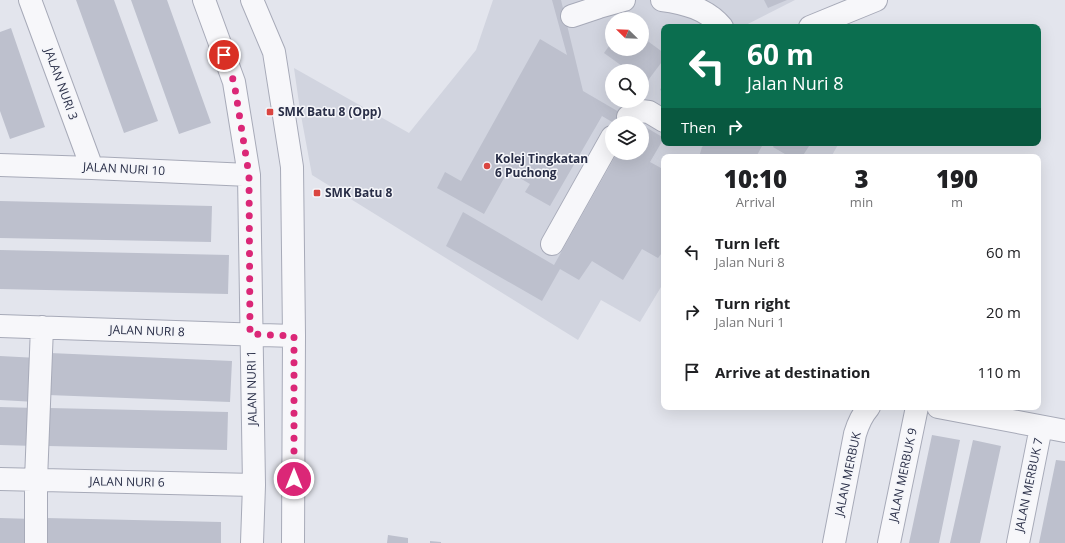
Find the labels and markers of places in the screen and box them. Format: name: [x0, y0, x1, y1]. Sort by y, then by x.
pin: [207, 38, 241, 72]
place label: SMK Batu 8 (Opp): [278, 103, 381, 120]
marker: SMK Batu 8 (Opp): [265, 107, 275, 117]
place label: Kolej Tingkatan 6 Puchong: [495, 150, 588, 181]
marker: Kolej Tingkatan 6 Puchong: [482, 161, 492, 171]
place label: SMK Batu 8: [325, 184, 393, 201]
marker: SMK Batu 8: [312, 188, 322, 198]

